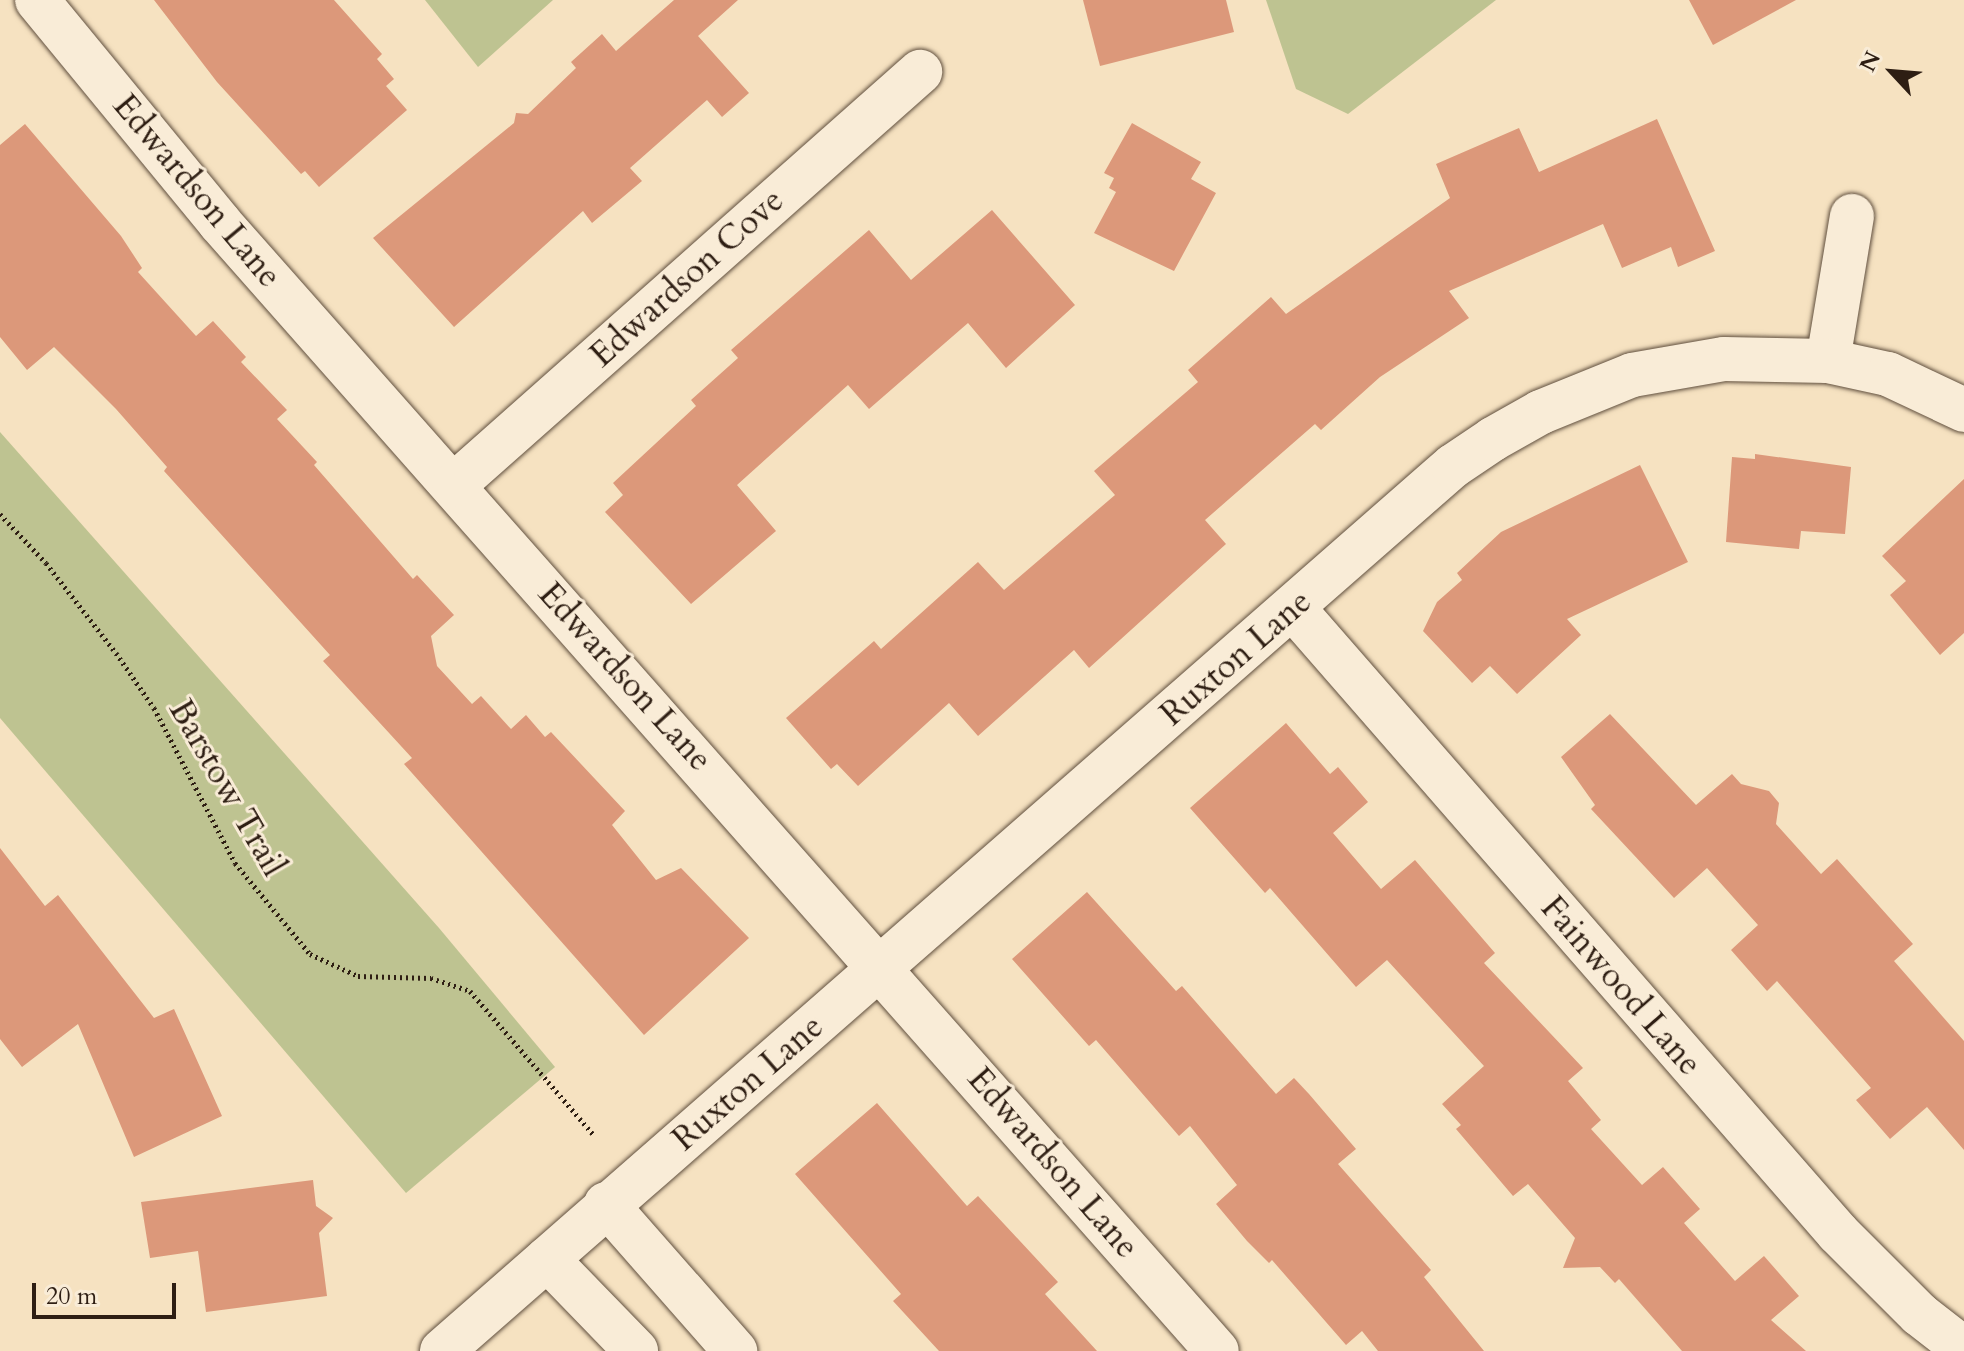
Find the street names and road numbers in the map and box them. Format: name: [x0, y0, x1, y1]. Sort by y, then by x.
street label: Edwardson Lane: [104, 86, 290, 296]
street label: Edwardson Cove: [582, 180, 792, 376]
street label: Edwardson Lane: [530, 574, 720, 780]
street label: Ruxton Lane: [1152, 581, 1320, 735]
street label: Barstow Trail: [160, 692, 294, 884]
street label: Fainwood Lane: [1532, 888, 1710, 1084]
street label: Ruxton Lane: [664, 1006, 832, 1160]
street label: Edwardson Lane: [959, 1059, 1147, 1267]

